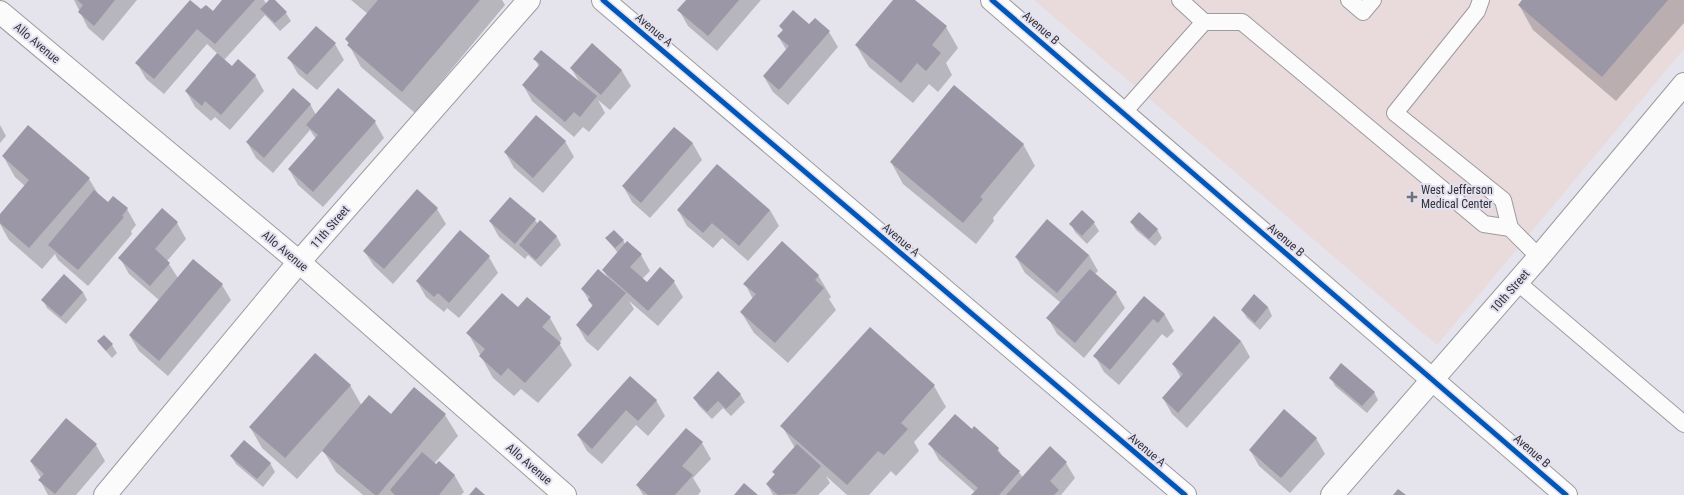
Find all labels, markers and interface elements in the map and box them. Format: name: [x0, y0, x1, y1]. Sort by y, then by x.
street label: Avenue B: [1020, 8, 1062, 48]
street label: Avenue A: [633, 10, 675, 50]
street label: Allo Avenue: [11, 20, 63, 67]
place label: West Jefferson Medical Center: [1421, 183, 1493, 211]
marker: West Jefferson Medical Center: [1406, 191, 1418, 203]
street label: 11th Street: [308, 202, 353, 251]
street label: Avenue A: [880, 220, 922, 260]
street label: Avenue B: [1265, 220, 1307, 260]
street label: Allo Avenue: [259, 228, 311, 275]
street label: 10th Street: [1488, 266, 1533, 315]
street label: Avenue A: [1126, 430, 1168, 470]
street label: Avenue B: [1511, 431, 1553, 471]
street label: Allo Avenue: [503, 440, 555, 488]

